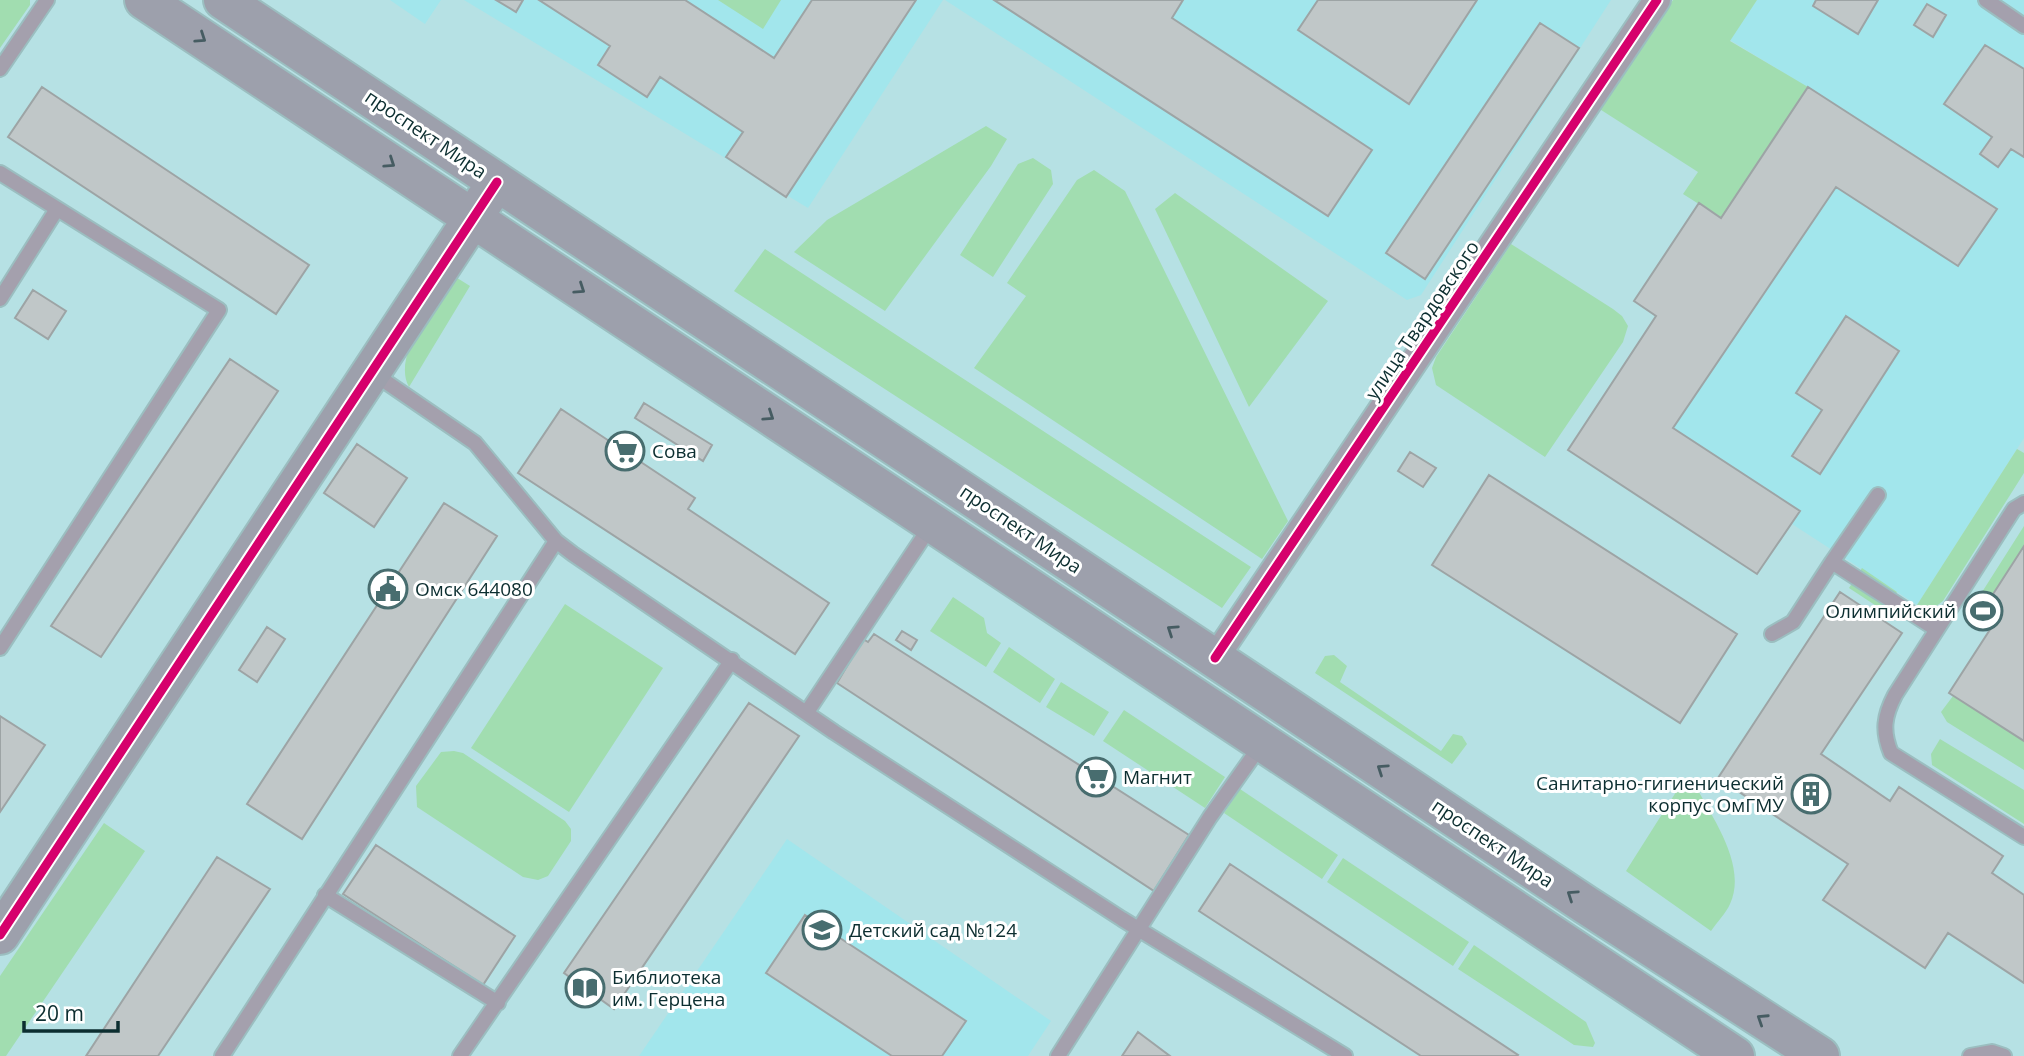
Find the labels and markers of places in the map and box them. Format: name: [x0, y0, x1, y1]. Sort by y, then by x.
supermarket icon: Сова: [604, 430, 646, 472]
place label: Сова: [652, 438, 697, 464]
public building icon: Омск 644080: [367, 568, 409, 610]
place label: Омск 644080: [415, 576, 533, 602]
sports icon: Олимпийский: [1962, 590, 2004, 632]
place label: Олимпийский: [1825, 598, 1956, 624]
supermarket icon: Магнит: [1075, 756, 1117, 798]
place label: Магнит: [1123, 764, 1192, 790]
place label: Санитарно-гигиенический корпус ОмГМУ: [1536, 770, 1784, 818]
building icon: Санитарно-гигиенический корпус ОмГМУ: [1790, 773, 1832, 815]
school or university icon: Детский сад №124: [801, 909, 843, 951]
place label: Детский сад №124: [849, 917, 1017, 943]
place label: Библиотека им. Герцена: [612, 964, 725, 1012]
library icon: Библиотека им. Герцена: [564, 967, 606, 1009]

